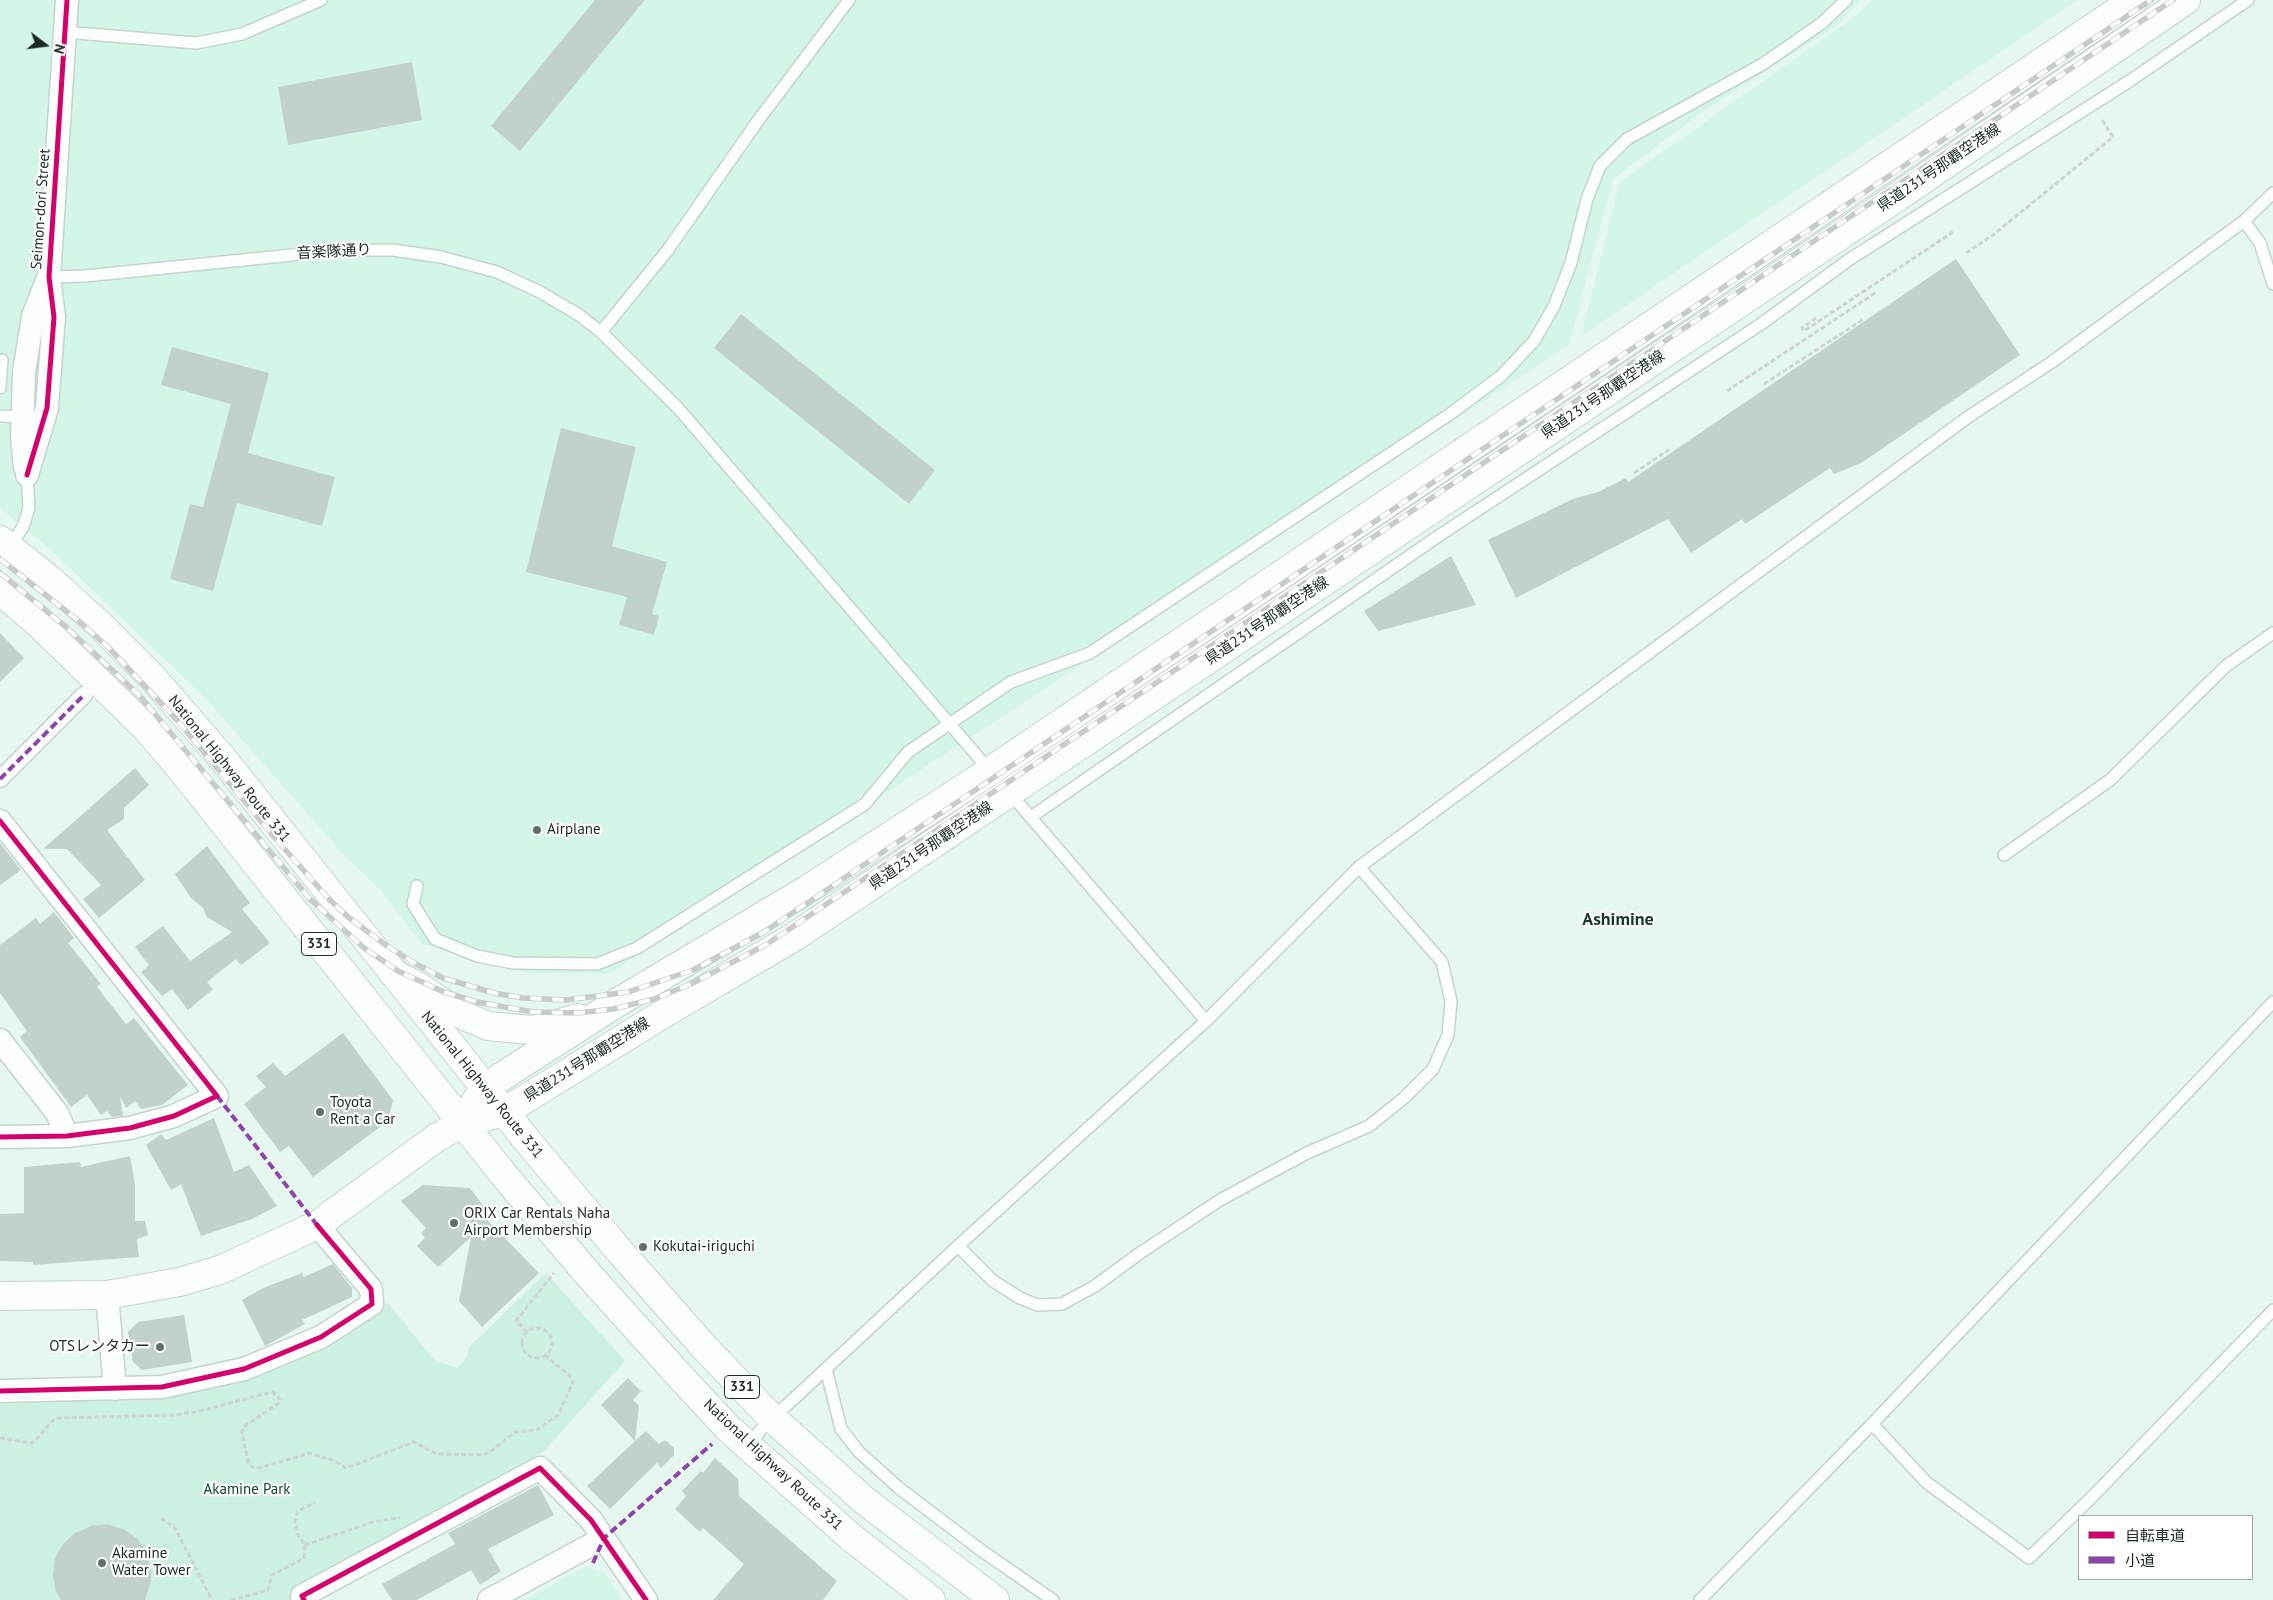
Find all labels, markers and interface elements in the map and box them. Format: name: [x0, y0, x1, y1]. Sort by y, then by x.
north arrow: [20, 20, 70, 70]
text: N: [50, 42, 69, 56]
street label: 県道231号那覇空港線: [1874, 120, 2004, 216]
street label: Seimon-dori Street: [28, 148, 54, 270]
street label: 音楽隊通り: [296, 241, 372, 263]
street label: 県道231号那覇空港線: [1538, 347, 1668, 443]
street label: 県道231号那覇空港線: [1202, 573, 1332, 669]
street label: National Highway Route 331: [164, 692, 294, 846]
street label: 県道231号那覇空港線: [866, 798, 996, 894]
place label: Airplane: [547, 821, 601, 839]
marker: Airplane: [531, 824, 543, 836]
district label: Ashimine: [1582, 909, 1654, 931]
road number: 331: [302, 932, 336, 956]
street label: National Highway Route 331: [417, 1008, 547, 1162]
street label: 県道231号那覇空港線: [521, 1014, 653, 1106]
place label: Toyota Rent a Car: [330, 1094, 395, 1129]
marker: Toyota Rent a Car: [314, 1106, 326, 1118]
place label: ORIX Car Rentals Naha Airport Membership: [464, 1205, 610, 1240]
marker: ORIX Car Rentals Naha Airport Membership: [448, 1217, 460, 1229]
place label: Kokutai-iriguchi: [653, 1238, 755, 1256]
marker: Kokutai-iriguchi: [637, 1241, 649, 1253]
place label: OTSレンタカー: [49, 1338, 150, 1356]
marker: OTSレンタカー: [154, 1341, 166, 1353]
road number: 331: [724, 1375, 760, 1398]
street label: National Highway Route 331: [700, 1396, 846, 1534]
park label: Akamine Park: [203, 1481, 291, 1499]
legend: [2078, 1515, 2253, 1580]
text: 自転車道: [2125, 1526, 2185, 1545]
place label: Akamine Water Tower: [112, 1545, 191, 1580]
text: 小道: [2125, 1551, 2155, 1570]
marker: Akamine Water Tower: [96, 1557, 108, 1569]

